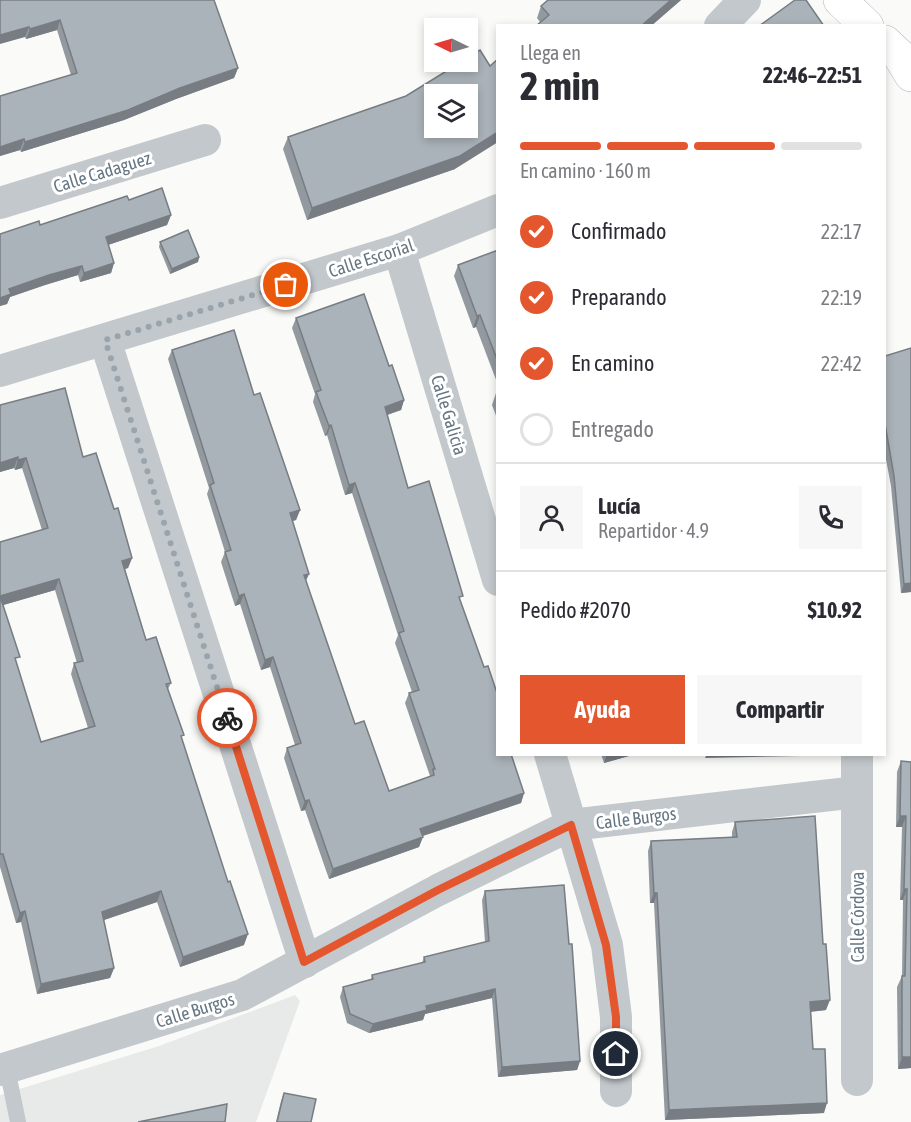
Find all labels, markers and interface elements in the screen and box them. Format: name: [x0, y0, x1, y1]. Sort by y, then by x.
north arrow: [424, 18, 478, 72]
map controls: [424, 18, 478, 138]
text: Llega en: [520, 41, 581, 64]
text: 22:46–22:51: [763, 62, 862, 88]
text: 2 min: [520, 64, 600, 108]
button: layers: [424, 84, 478, 138]
street label: Calle Cadaguez: [51, 147, 154, 197]
text: En camino · 160 m: [520, 159, 651, 182]
icon: check: [520, 215, 553, 248]
text: Confirmado: [571, 218, 666, 244]
text: 22:17: [821, 220, 862, 243]
street label: Calle Escorial: [326, 234, 416, 282]
pin: [260, 259, 311, 310]
icon: bag: [269, 268, 302, 301]
icon: check: [520, 281, 553, 314]
text: Preparando: [571, 284, 667, 310]
text: 22:19: [821, 286, 862, 309]
icon: check: [520, 347, 553, 380]
text: En camino: [571, 350, 654, 376]
text: 22:42: [821, 352, 862, 375]
street label: Calle Galicia: [427, 372, 471, 458]
text: Entregado: [571, 416, 654, 442]
button: person: [520, 486, 583, 549]
button: phone: [799, 486, 862, 549]
text: Lucía: [598, 493, 641, 519]
text: Repartidor · 4.9: [598, 519, 709, 542]
text: Pedido #2070: [520, 597, 631, 623]
text: $10.92: [807, 597, 862, 623]
button: Ayuda: [520, 675, 685, 744]
button: Compartir: [697, 675, 862, 744]
courier: [197, 688, 257, 748]
icon: bike: [211, 702, 244, 735]
street label: Calle Burgos: [595, 803, 677, 833]
street label: Calle Córdova: [847, 872, 868, 962]
street label: Calle Burgos: [153, 988, 237, 1032]
pin: [590, 1028, 641, 1079]
icon: home: [599, 1037, 632, 1070]

